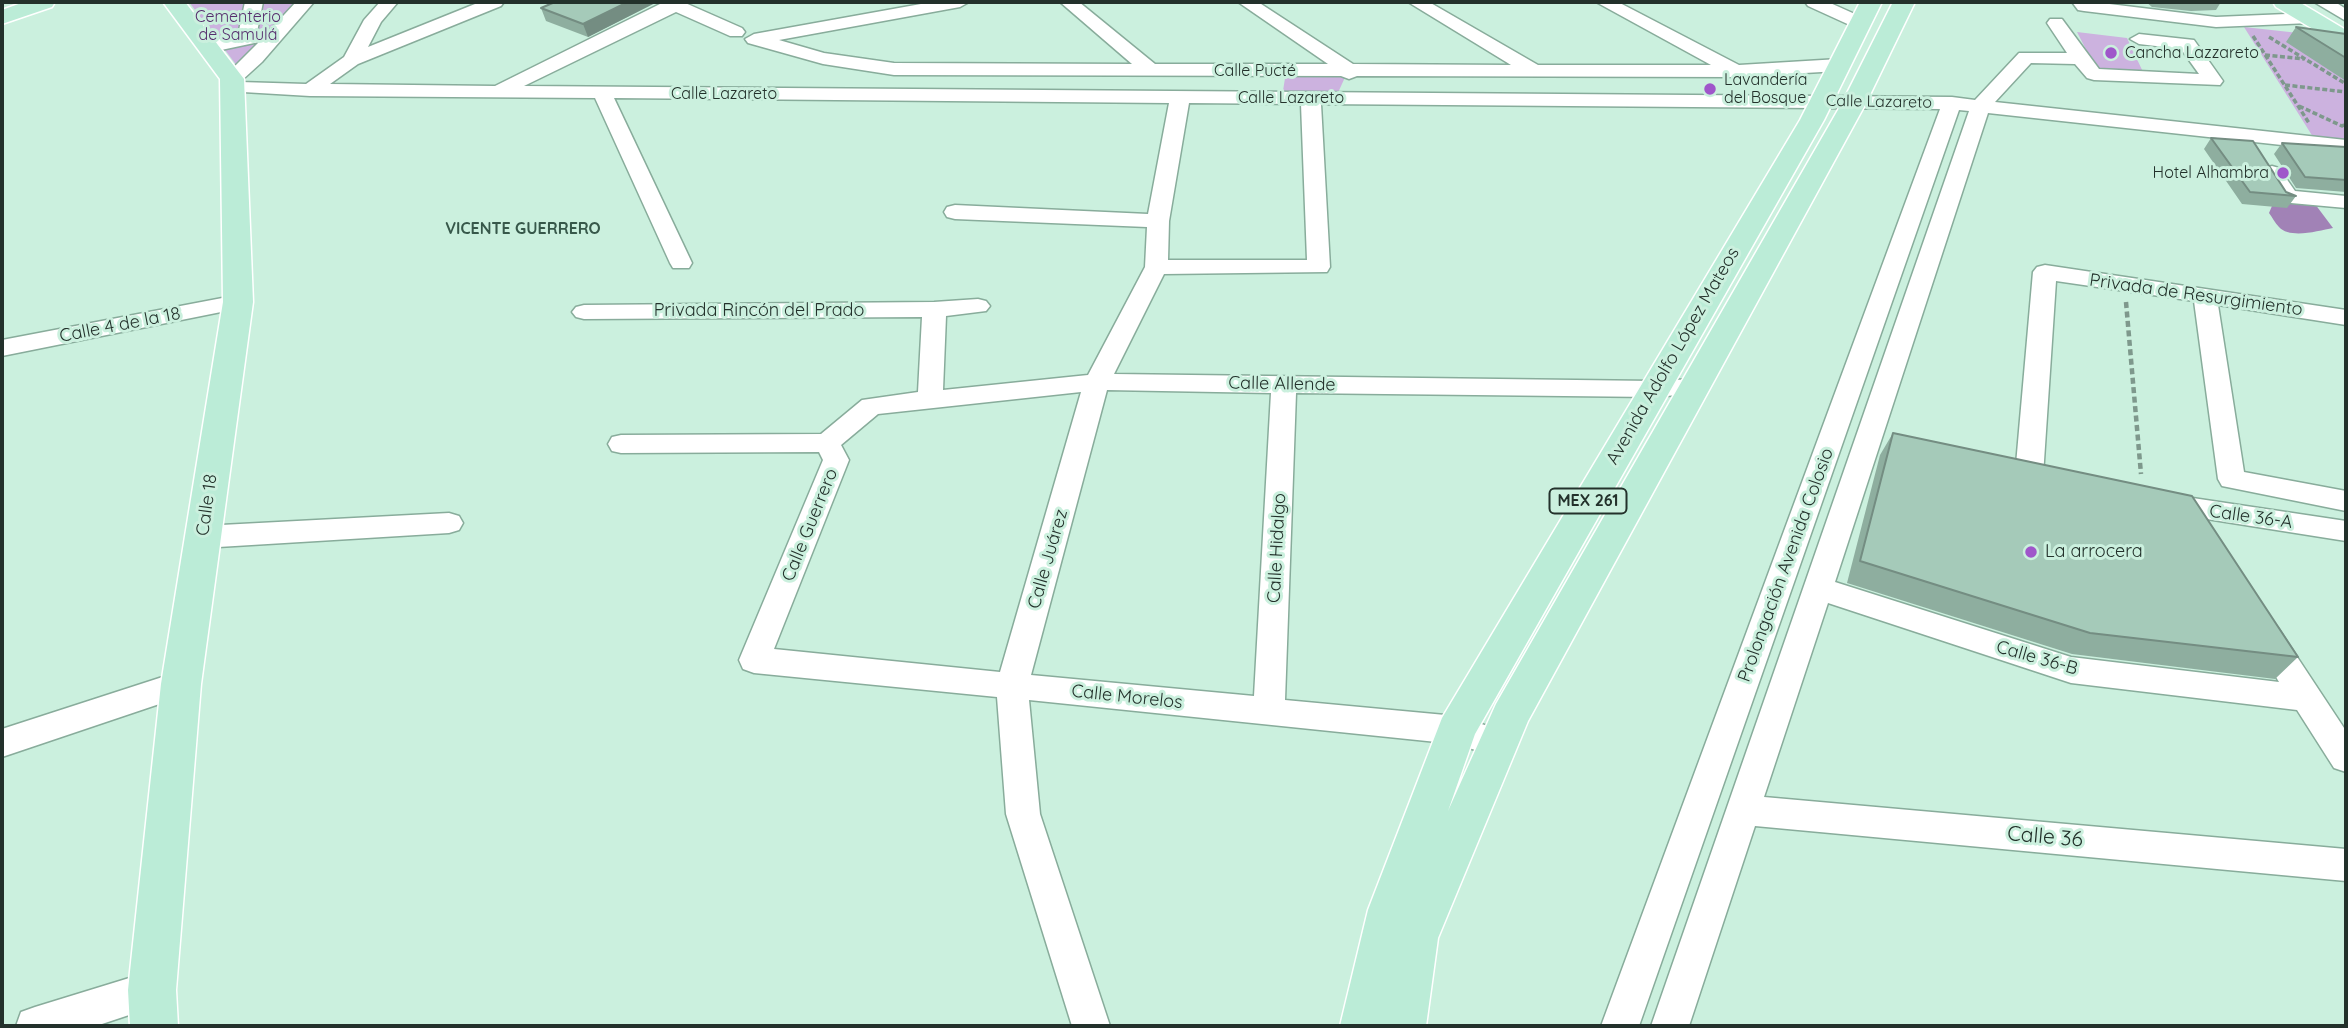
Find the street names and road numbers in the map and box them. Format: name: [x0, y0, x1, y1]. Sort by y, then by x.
street label: Calle Pucté: [1214, 61, 1296, 81]
street label: Calle Lazareto: [671, 84, 777, 104]
street label: Calle Lazareto: [1238, 88, 1344, 108]
street label: Calle Lazareto: [1826, 91, 1932, 113]
street label: Avenida Adolfo López Mateos: [1602, 244, 1744, 468]
street label: Privada de Resurgimiento: [2088, 269, 2304, 321]
street label: Privada Rincón del Prado: [654, 300, 864, 322]
street label: Calle 4 de la 18: [58, 303, 182, 347]
street label: Calle Allende: [1228, 372, 1336, 396]
street label: Prolongación Avenida Colosio: [1734, 445, 1838, 685]
street label: Calle Guerrero: [778, 465, 842, 585]
street label: Calle 18: [192, 473, 222, 537]
road number: MEX 261: [1550, 488, 1626, 514]
street label: Calle Hidalgo: [1263, 492, 1291, 604]
street label: Calle 36-A: [2208, 500, 2294, 534]
street label: Calle Juárez: [1023, 507, 1073, 611]
street label: Calle 36-B: [1994, 636, 2080, 680]
street label: Calle Morelos: [1070, 680, 1184, 714]
street label: Calle 36: [2006, 821, 2084, 853]

